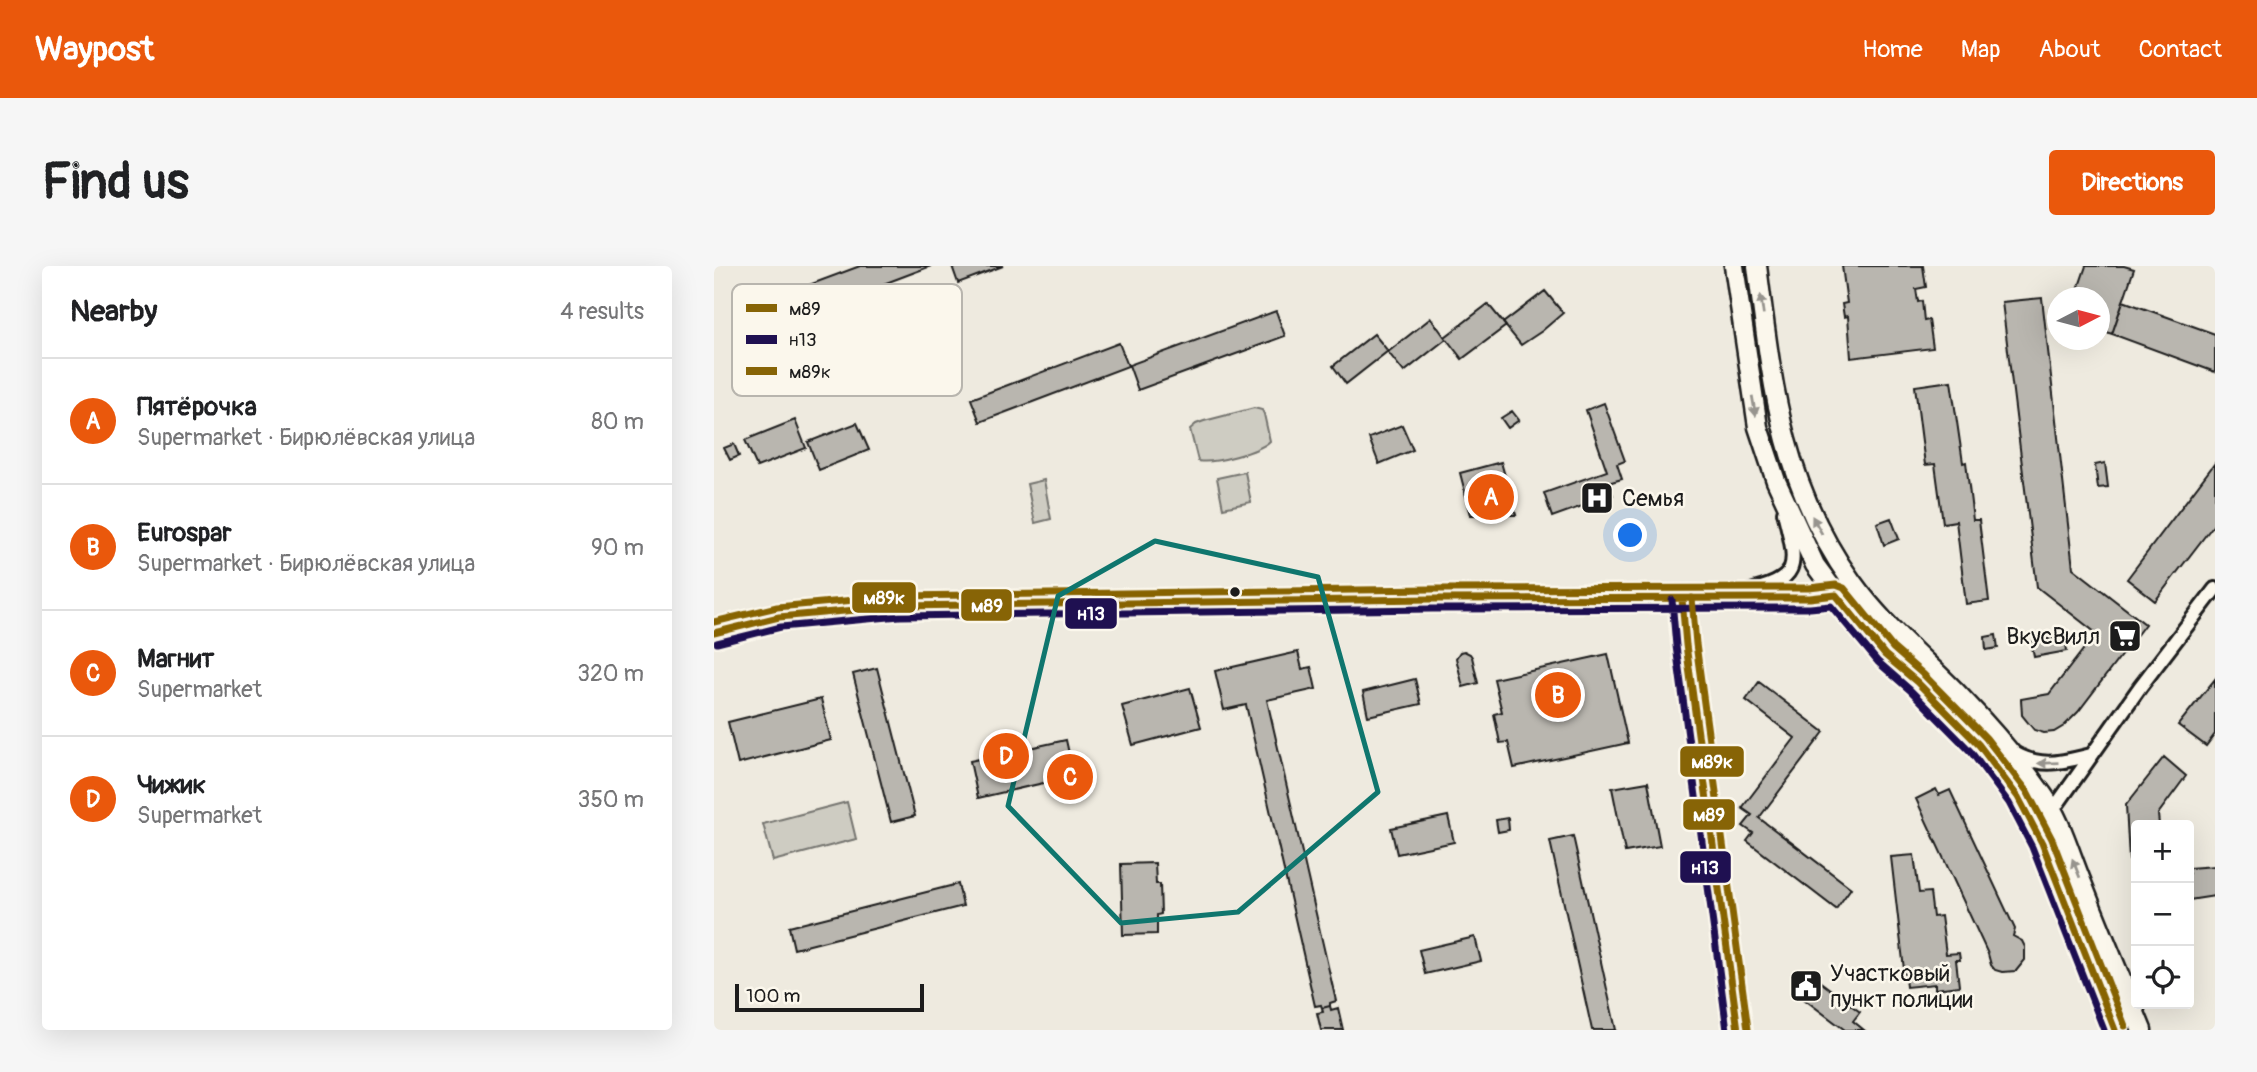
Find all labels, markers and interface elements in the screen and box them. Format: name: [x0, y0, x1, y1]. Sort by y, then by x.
text: Waypost: [35, 29, 154, 70]
text: Home: [1862, 35, 1923, 64]
text: Map: [1961, 35, 2001, 64]
text: About: [2039, 35, 2101, 64]
text: Contact: [2139, 35, 2222, 64]
button: Directions: [2049, 150, 2215, 215]
text: Find us: [42, 152, 189, 213]
legend: [732, 284, 962, 396]
north arrow: [2047, 287, 2110, 350]
text: Nearby: [70, 293, 157, 330]
one-way arrow: [1757, 294, 1768, 316]
text: 4 results: [560, 297, 644, 326]
text: м89: [789, 297, 821, 321]
text: н13: [789, 328, 817, 352]
text: м89к: [789, 360, 831, 384]
text: Пятёрочка: [137, 391, 257, 423]
one-way arrow: [1749, 395, 1760, 417]
text: A: [86, 407, 100, 436]
text: 80 m: [591, 407, 644, 436]
text: Supermarket · Бирюлёвская улица: [137, 423, 475, 452]
pin: A: [1468, 471, 1514, 523]
hospital icon: Семья: [1578, 479, 1616, 517]
place label: Семья: [1622, 484, 1684, 513]
one-way arrow: [1811, 515, 1823, 534]
text: Eurospar: [137, 517, 232, 549]
your location: [1613, 518, 1647, 552]
text: B: [86, 533, 100, 562]
text: 90 m: [591, 533, 644, 562]
text: Supermarket · Бирюлёвская улица: [137, 549, 475, 578]
line badge: м89к: [851, 581, 917, 614]
unlabelled marker: [1228, 585, 1242, 599]
text: м89к: [863, 586, 905, 610]
line badge: м89: [960, 588, 1013, 622]
text: м89: [971, 594, 1003, 618]
line badge: н13: [1064, 597, 1118, 630]
text: н13: [1077, 602, 1105, 626]
supermarket icon: ВкусВилл: [2106, 617, 2144, 655]
place label: ВкусВилл: [2006, 622, 2100, 651]
text: Магнит: [137, 643, 214, 675]
text: C: [86, 659, 100, 688]
text: 320 m: [577, 659, 644, 688]
pin: B: [1535, 669, 1581, 721]
text: Supermarket: [137, 675, 262, 704]
pin: D: [983, 730, 1029, 782]
line badge: м89к: [1679, 745, 1745, 778]
text: м89к: [1691, 750, 1733, 774]
pin: C: [1047, 751, 1093, 803]
one-way arrow: [2037, 757, 2059, 768]
text: Чижик: [137, 769, 206, 801]
text: D: [86, 785, 100, 814]
text: 350 m: [578, 785, 644, 814]
line badge: м89: [1682, 798, 1736, 831]
text: Supermarket: [137, 801, 262, 830]
text: м89: [1693, 803, 1725, 827]
map controls: [2131, 820, 2194, 1009]
button: +: [2131, 820, 2194, 883]
line badge: н13: [1679, 850, 1732, 884]
text: н13: [1691, 856, 1719, 880]
one-way arrow: [2070, 857, 2081, 878]
button: −: [2131, 883, 2194, 946]
button: locate: [2131, 946, 2194, 1009]
place label: Участковый пункт полиции: [1830, 959, 1973, 1014]
public building icon: Участковый пункт полиции: [1787, 967, 1825, 1005]
scale bar: [735, 981, 924, 1013]
text: 100 m: [746, 984, 800, 1008]

